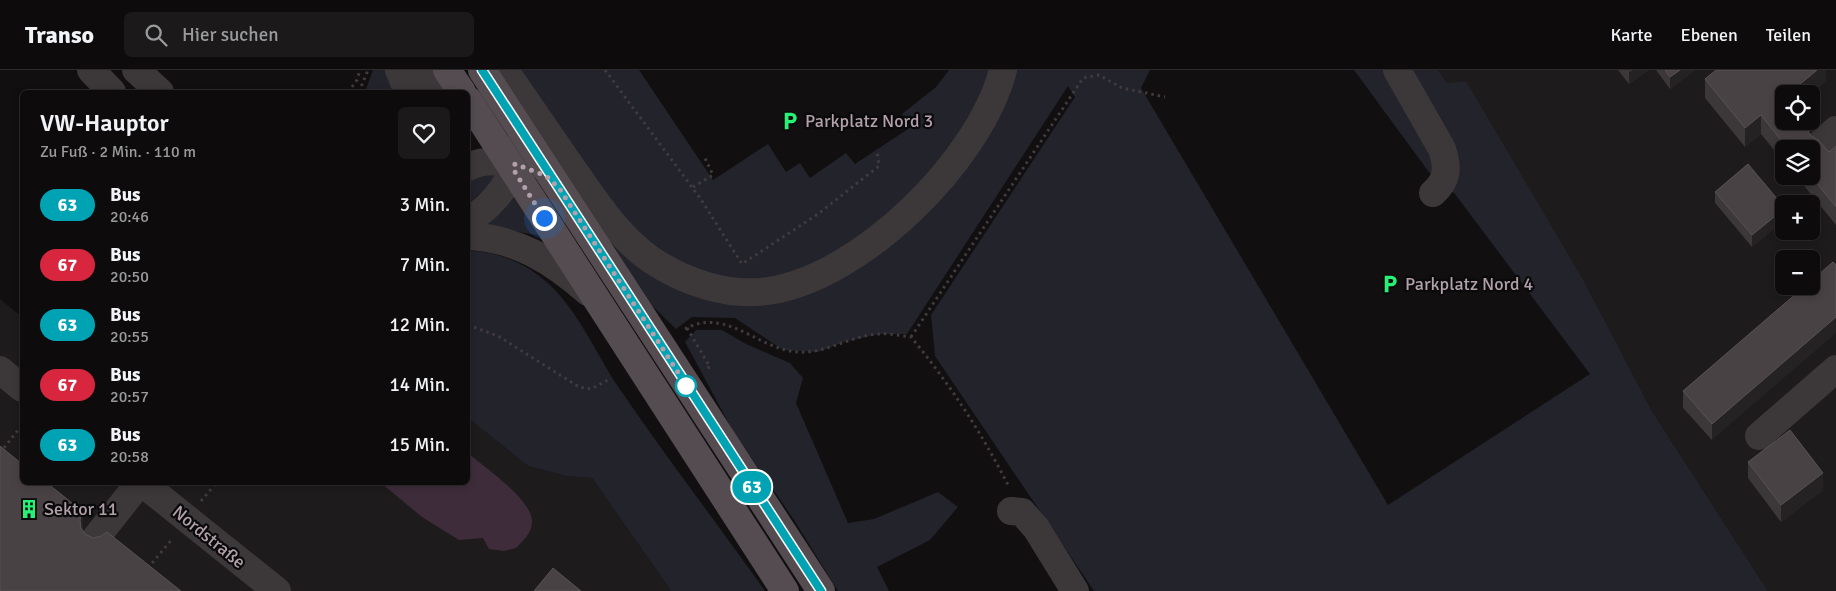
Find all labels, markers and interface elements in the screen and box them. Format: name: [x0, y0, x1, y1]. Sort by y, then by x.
search box: [124, 12, 474, 57]
text: Transo: [25, 20, 94, 50]
icon: search: [142, 21, 170, 49]
text: Hier suchen: [182, 23, 279, 47]
text: Karte: [1610, 24, 1652, 46]
text: Ebenen: [1680, 24, 1738, 46]
text: Teilen: [1766, 24, 1811, 46]
map controls: [1775, 85, 1820, 295]
button: locate: [1775, 85, 1820, 130]
button: heart: [398, 107, 450, 159]
text: VW-Hauptor: [40, 108, 169, 138]
parking icon: Parkplatz Nord 3: [779, 110, 801, 132]
place label: Parkplatz Nord 3: [805, 110, 933, 132]
button: layers: [1775, 140, 1820, 185]
text: Zu Fuß · 2 Min. · 110 m: [40, 142, 196, 162]
text: Bus: [110, 183, 141, 207]
text: 3 Min.: [400, 193, 450, 217]
text: 63: [58, 194, 77, 216]
button: +: [1775, 195, 1820, 240]
your location: [532, 206, 557, 231]
text: 20:46: [110, 207, 149, 227]
text: Bus: [110, 243, 141, 267]
button: −: [1775, 250, 1820, 295]
text: 7 Min.: [400, 253, 450, 277]
text: 67: [58, 254, 77, 276]
text: 20:50: [110, 267, 149, 287]
parking icon: Parkplatz Nord 4: [1379, 273, 1401, 295]
place label: Parkplatz Nord 4: [1405, 273, 1533, 295]
text: Bus: [110, 303, 141, 327]
text: 12 Min.: [389, 313, 450, 337]
text: 63: [58, 314, 77, 336]
text: 20:55: [110, 327, 149, 347]
text: Bus: [110, 363, 141, 387]
text: 14 Min.: [389, 373, 450, 397]
text: 67: [58, 374, 77, 396]
unlabelled marker: [675, 375, 697, 397]
text: 20:57: [110, 387, 149, 407]
text: Bus: [110, 423, 141, 447]
text: 15 Min.: [389, 433, 450, 457]
text: 63: [58, 434, 77, 456]
text: 20:58: [110, 447, 149, 467]
line badge: 63: [730, 471, 774, 503]
text: 63: [742, 476, 762, 498]
building icon: Sektor 11: [18, 498, 40, 520]
place label: Sektor 11: [44, 498, 118, 520]
street label: Nordstraße: [168, 501, 250, 573]

